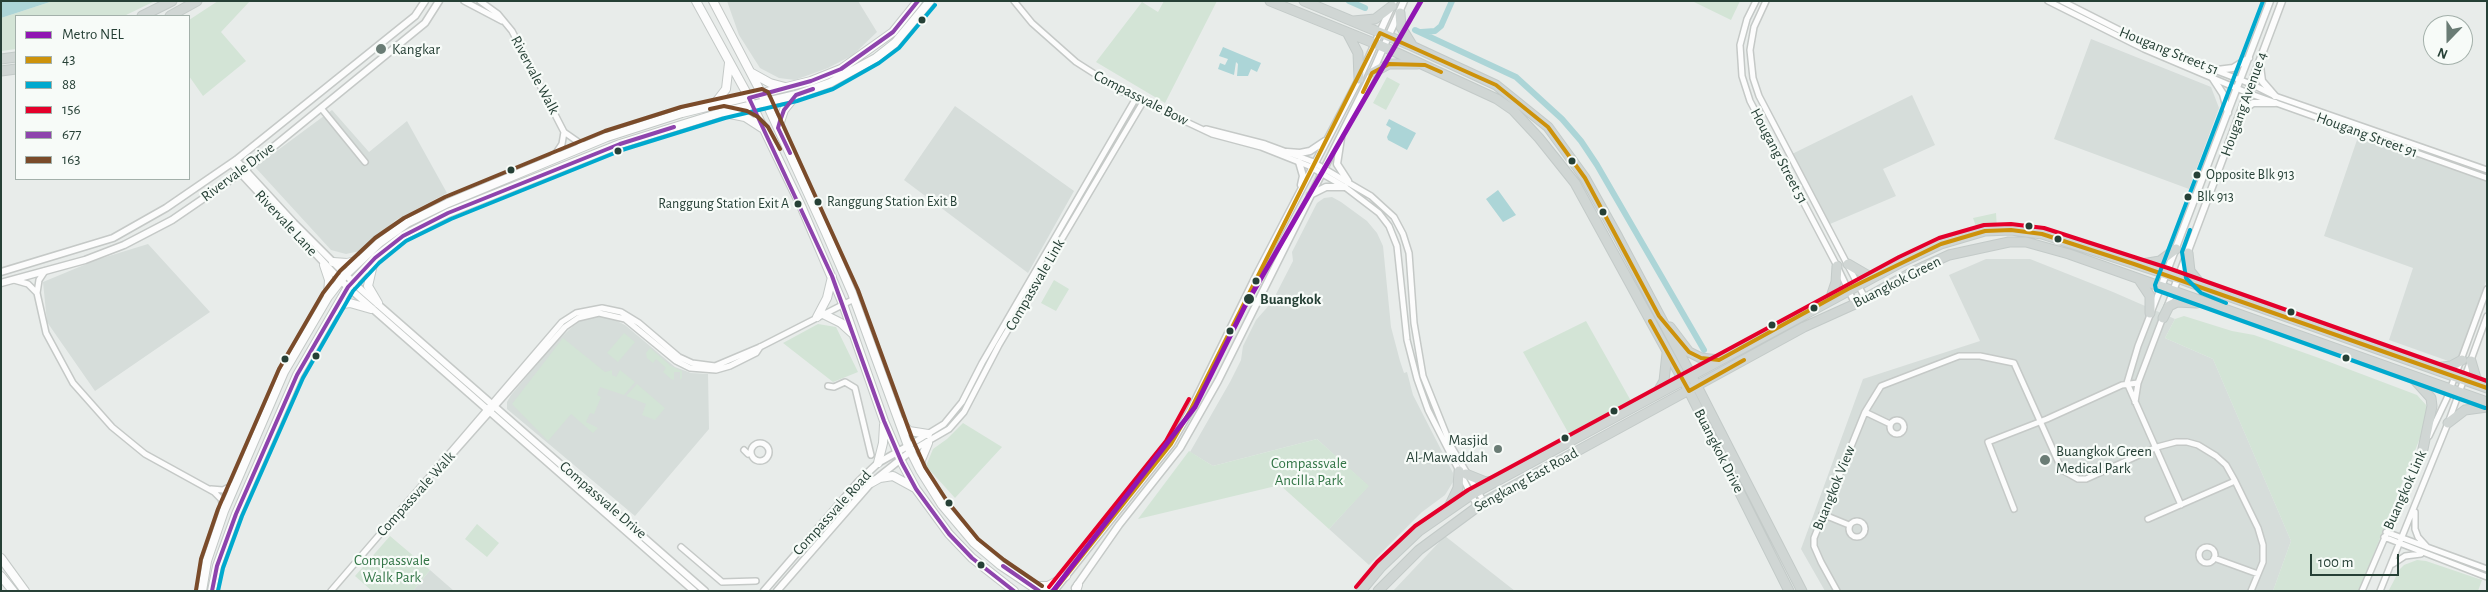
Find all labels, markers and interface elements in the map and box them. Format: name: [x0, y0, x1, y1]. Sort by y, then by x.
legend: [15, 15, 190, 180]
unlabelled marker: [917, 15, 927, 25]
north arrow: [2423, 15, 2473, 65]
street label: Hougang Street 51: [2117, 23, 2221, 79]
text: Metro NEL: [62, 27, 124, 42]
street label: Rivervale Walk: [507, 33, 563, 117]
place label: Kangkar: [392, 40, 440, 58]
marker: Kangkar: [374, 42, 388, 56]
text: N: [2436, 45, 2450, 61]
street label: Hougang Avenue 4: [2217, 49, 2271, 159]
text: 43: [62, 52, 75, 67]
street label: Compassvale Bow: [1091, 66, 1191, 130]
text: 88: [62, 77, 76, 92]
text: 156: [62, 102, 80, 117]
street label: Hougang Street 51: [1746, 105, 1812, 207]
street label: Hougang Street 91: [2314, 108, 2420, 162]
text: 677: [62, 127, 82, 142]
street label: Rivervale Drive: [198, 139, 278, 205]
unlabelled marker: [613, 146, 623, 156]
text: 163: [62, 152, 80, 167]
unlabelled marker: [1567, 156, 1577, 166]
unlabelled marker: [506, 165, 516, 175]
place label: Opposite Blk 913: [2206, 167, 2294, 183]
marker: Opposite Blk 913: [2192, 170, 2202, 180]
street label: Rivervale Lane: [251, 186, 321, 260]
place label: Blk 913: [2197, 189, 2234, 205]
marker: Blk 913: [2183, 192, 2193, 202]
place label: Ranggung Station Exit B: [827, 194, 957, 210]
place label: Ranggung Station Exit A: [658, 196, 789, 212]
marker: Ranggung Station Exit B: [813, 197, 823, 207]
marker: Ranggung Station Exit A: [793, 199, 803, 209]
unlabelled marker: [1598, 207, 1608, 217]
unlabelled marker: [2024, 221, 2034, 231]
unlabelled marker: [2053, 234, 2063, 244]
street label: Compassvale Link: [1001, 236, 1069, 334]
street label: Buangkok Green: [1850, 252, 1944, 312]
unlabelled marker: [1251, 276, 1261, 286]
place label: Buangkok: [1260, 290, 1321, 308]
marker: Buangkok: [1242, 292, 1256, 306]
unlabelled marker: [1809, 303, 1819, 313]
unlabelled marker: [2286, 307, 2296, 317]
unlabelled marker: [1767, 320, 1777, 330]
unlabelled marker: [1225, 326, 1235, 336]
unlabelled marker: [311, 351, 321, 361]
unlabelled marker: [2341, 353, 2351, 363]
unlabelled marker: [280, 354, 290, 364]
unlabelled marker: [1609, 406, 1619, 416]
street label: Buangkok Drive: [1690, 406, 1748, 496]
place label: Masjid Al-Mawaddah: [1406, 431, 1488, 466]
unlabelled marker: [1560, 433, 1570, 443]
place label: Buangkok Green Medical Park: [2056, 442, 2152, 477]
marker: Masjid Al-Mawaddah: [1492, 443, 1504, 455]
street label: Buangkok View: [1809, 443, 1859, 533]
street label: Sengkang East Road: [1471, 444, 1581, 516]
street label: Buangkok Link: [2379, 447, 2431, 533]
street label: Compassvale Walk: [373, 448, 459, 540]
marker: Buangkok Green Medical Park: [2038, 453, 2052, 467]
park label: Compassvale Ancilla Park: [1271, 454, 1347, 489]
street label: Compassvale Drive: [556, 457, 650, 543]
street label: Compassvale Road: [789, 467, 875, 559]
unlabelled marker: [944, 498, 954, 508]
scale bar: [2313, 544, 2402, 576]
park label: Compassvale Walk Park: [354, 551, 430, 586]
text: 100 m: [2318, 555, 2353, 570]
unlabelled marker: [976, 560, 986, 570]

